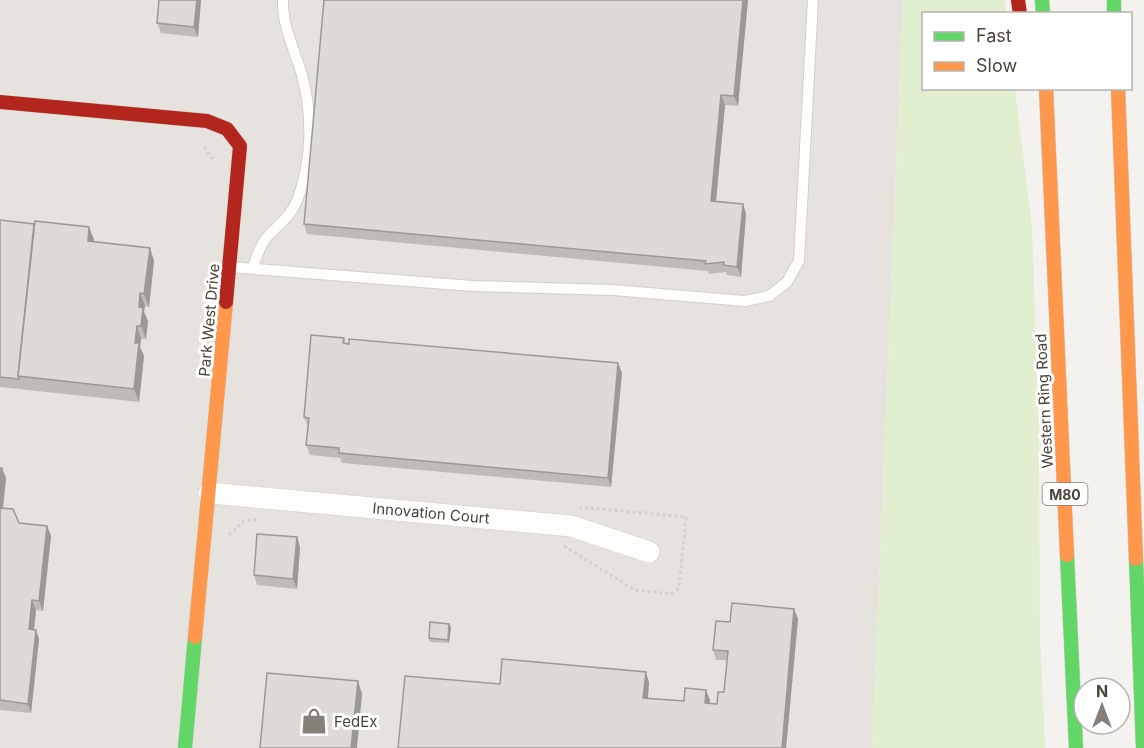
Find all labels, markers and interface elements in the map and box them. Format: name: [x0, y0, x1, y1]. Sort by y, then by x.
legend: [922, 12, 1132, 90]
text: Fast: [976, 25, 1012, 46]
text: Slow: [976, 55, 1017, 76]
street label: Park West Drive: [195, 263, 223, 377]
street label: Western Ring Road: [1031, 333, 1057, 469]
road number: M80: [1042, 483, 1088, 505]
street label: Innovation Court: [372, 498, 490, 528]
north arrow: [1072, 676, 1132, 736]
text: N: [1096, 681, 1108, 701]
shop icon: FedEx: [299, 706, 329, 736]
place label: FedEx: [334, 712, 377, 731]

